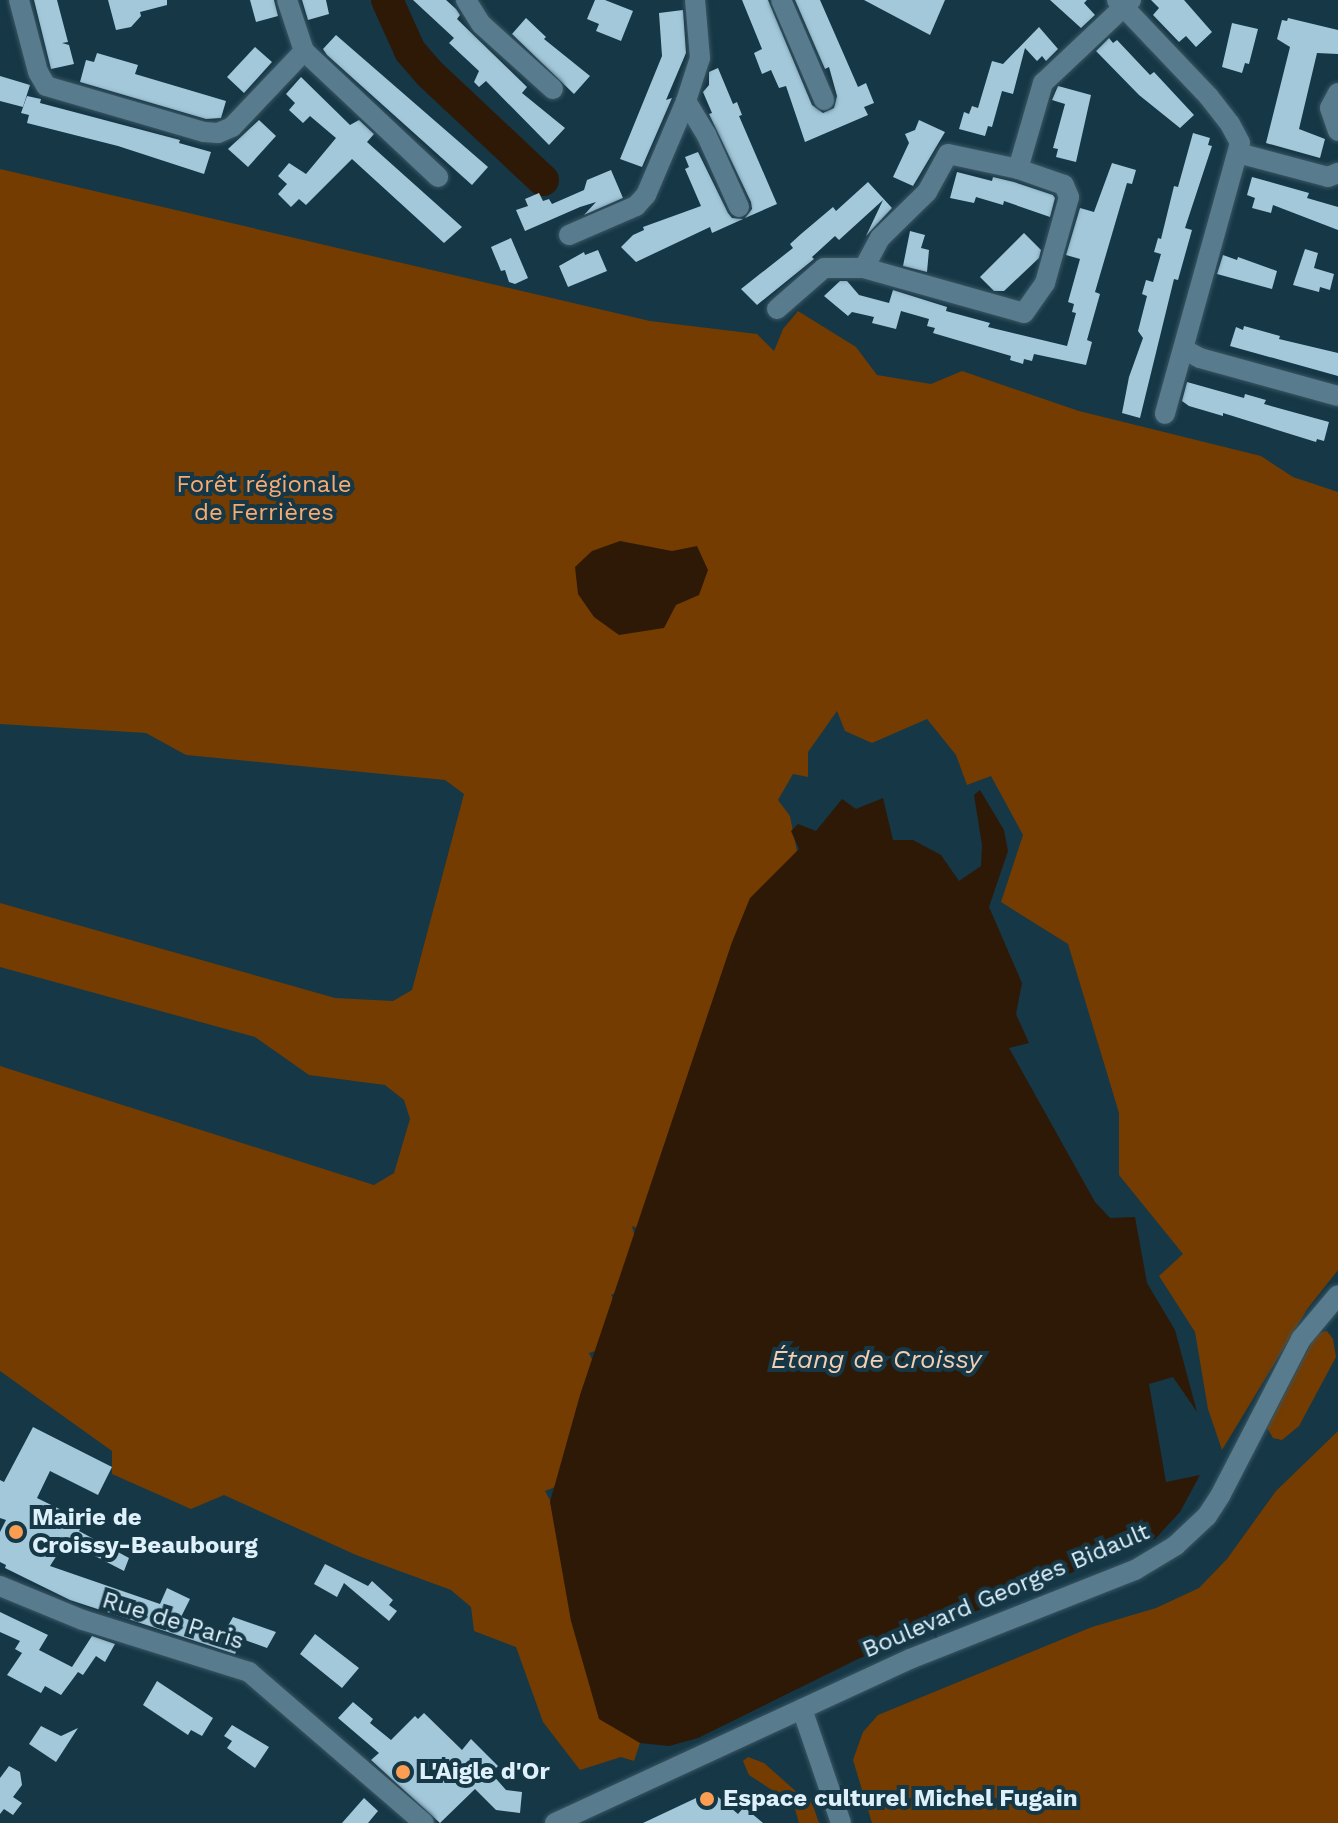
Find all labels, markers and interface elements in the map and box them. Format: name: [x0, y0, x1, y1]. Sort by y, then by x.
park label: Forêt régionale de Ferrières: [176, 471, 352, 527]
water label: Étang de Croissy: [771, 1344, 981, 1376]
place label: Mairie de Croissy-Beaubourg: [32, 1504, 258, 1560]
street label: Boulevard Georges Bidault: [858, 1517, 1154, 1665]
marker: Mairie de Croissy-Beaubourg: [7, 1523, 25, 1541]
street label: Rue de Paris: [99, 1586, 247, 1656]
place label: L'Aigle d'Or: [419, 1758, 550, 1786]
marker: L'Aigle d'Or: [394, 1763, 412, 1781]
place label: Espace culturel Michel Fugain: [723, 1785, 1078, 1813]
marker: Espace culturel Michel Fugain: [698, 1790, 716, 1808]

